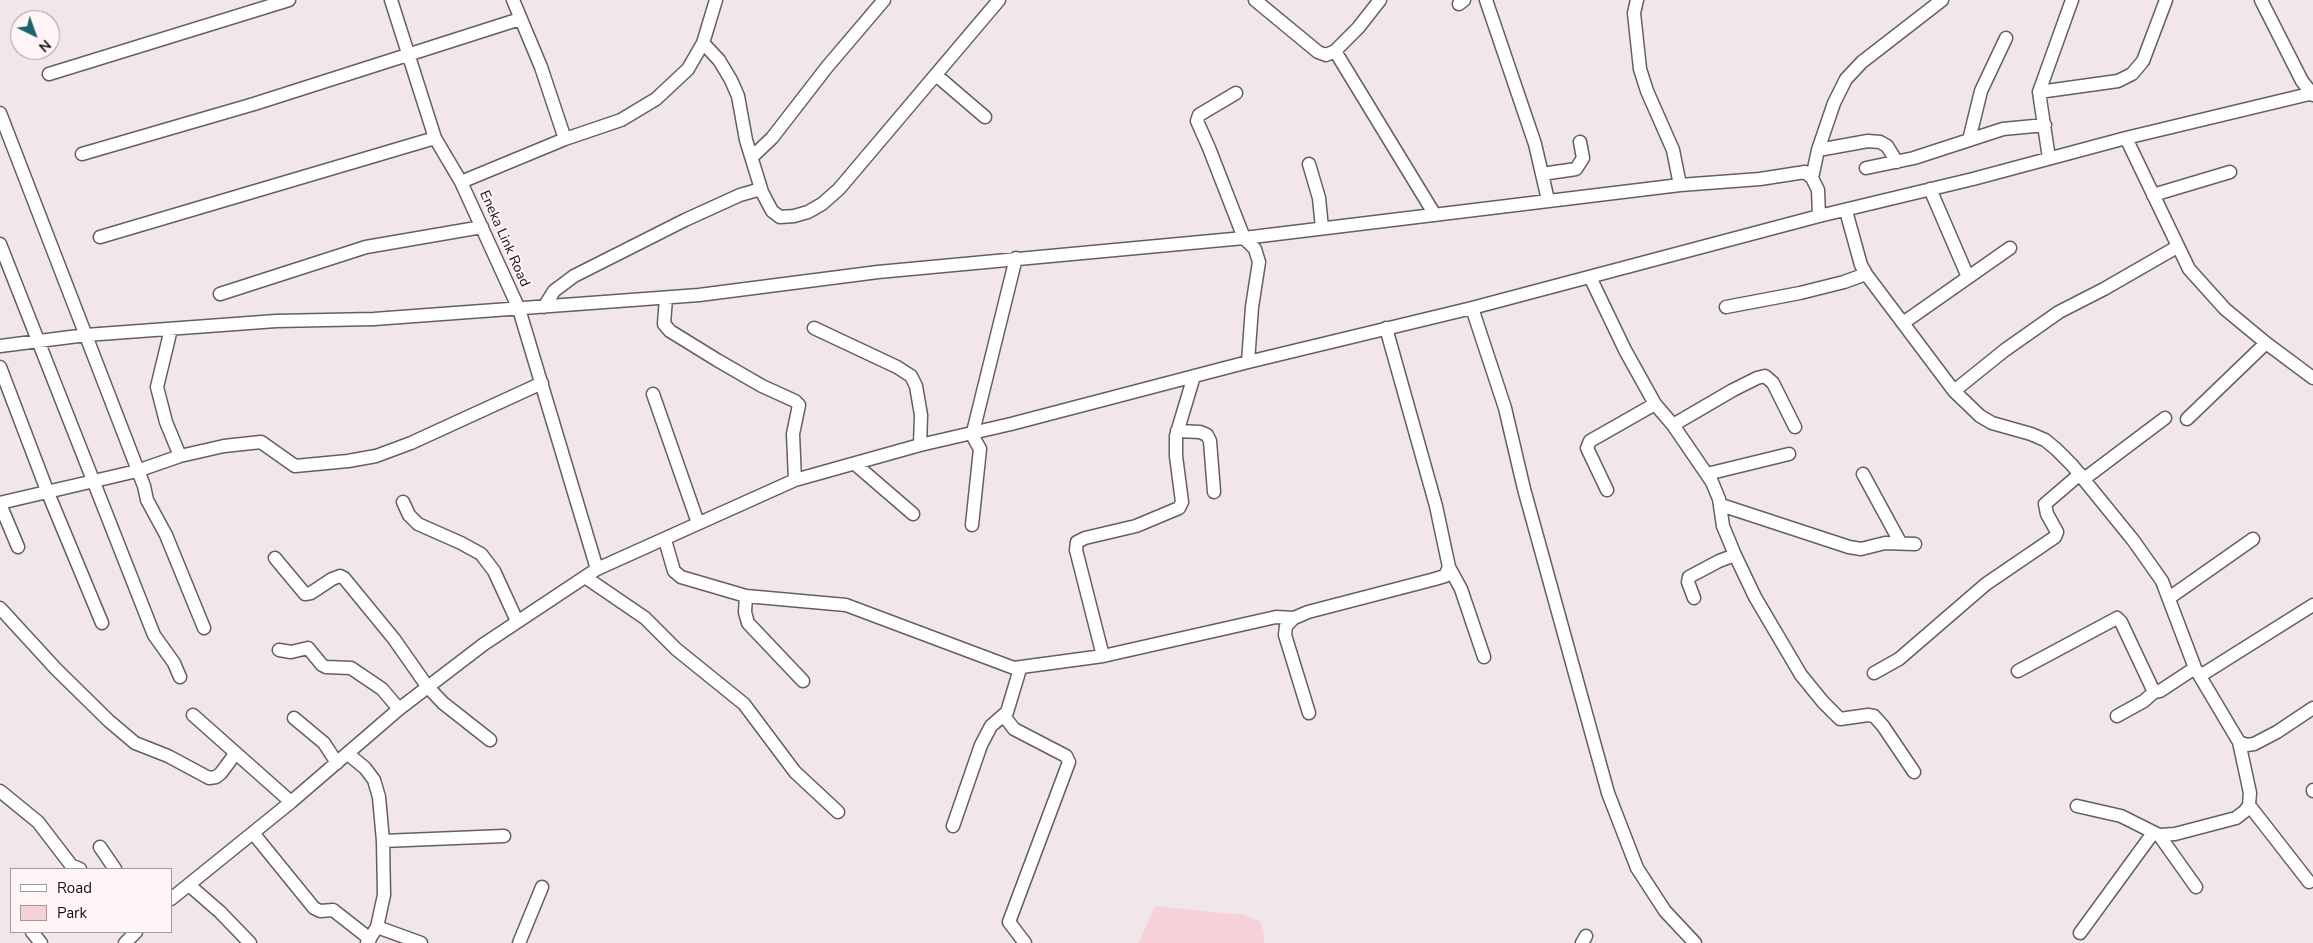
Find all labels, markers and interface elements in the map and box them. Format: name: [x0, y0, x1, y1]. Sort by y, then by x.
north arrow: [10, 10, 60, 60]
text: N: [34, 35, 55, 56]
street label: Eneka Link Road: [475, 188, 533, 290]
legend: [10, 868, 172, 933]
text: Road: [57, 878, 92, 898]
text: Park: [57, 903, 87, 923]

